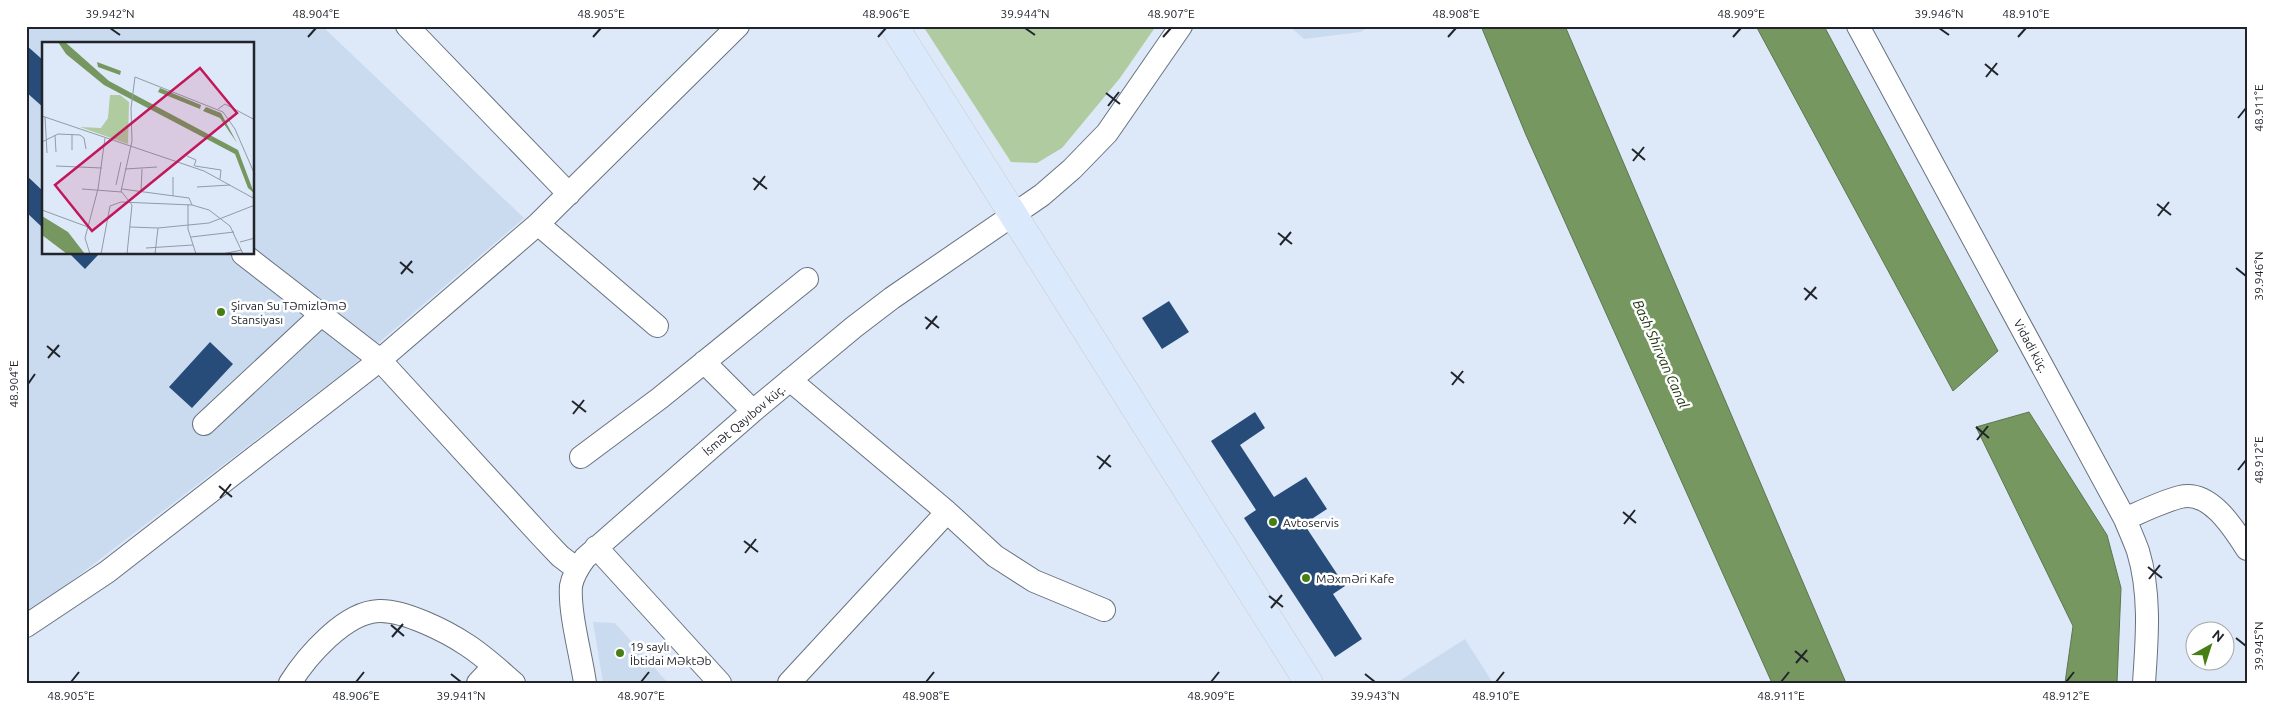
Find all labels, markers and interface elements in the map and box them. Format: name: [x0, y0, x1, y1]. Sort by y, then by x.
text: 39.942°N: [85, 7, 135, 20]
text: 48.904°E: [292, 7, 340, 20]
text: 48.905°E: [577, 7, 625, 20]
text: 48.906°E: [862, 7, 910, 20]
text: 39.944°N: [1000, 7, 1050, 20]
text: 48.907°E: [1147, 7, 1195, 20]
text: 48.908°E: [1432, 7, 1480, 20]
text: 48.909°E: [1717, 7, 1765, 20]
text: 39.946°N: [1914, 7, 1964, 20]
text: 48.910°E: [2002, 7, 2050, 20]
inset map: [42, 42, 255, 255]
text: 48.911°E: [2252, 84, 2265, 132]
text: 39.946°N: [2252, 251, 2265, 301]
water label: Bash Shirvan Canal: [1630, 297, 1692, 411]
place label: Şirvan Su Təmizləmə Stansiyası: [231, 299, 347, 326]
marker: Şirvan Su Təmizləmə Stansiyası: [215, 306, 227, 318]
street label: Vidadi küç.: [2012, 317, 2050, 375]
text: 48.904°E: [7, 360, 20, 408]
street label: İsmət Qayıbov küç.: [700, 382, 788, 458]
text: 48.912°E: [2252, 436, 2265, 484]
marker: Avtoservis: [1267, 516, 1279, 528]
place label: Avtoservis: [1283, 516, 1339, 529]
marker: Məxməri Kafe: [1300, 572, 1312, 584]
place label: Məxməri Kafe: [1316, 572, 1394, 585]
text: 39.945°N: [2252, 621, 2265, 671]
north arrow: [2186, 622, 2236, 672]
text: N: [2209, 626, 2227, 645]
place label: 19 saylı İbtidai Məktəb: [630, 640, 712, 667]
marker: 19 saylı İbtidai Məktəb: [614, 647, 626, 659]
text: 48.905°E: [47, 689, 95, 702]
text: 48.906°E: [332, 689, 380, 702]
text: 39.941°N: [436, 689, 486, 702]
text: 48.907°E: [617, 689, 665, 702]
text: 48.908°E: [902, 689, 950, 702]
text: 48.909°E: [1187, 689, 1235, 702]
text: 39.943°N: [1350, 689, 1400, 702]
text: 48.910°E: [1472, 689, 1520, 702]
text: 48.911°E: [1757, 689, 1805, 702]
text: 48.912°E: [2042, 689, 2090, 702]

